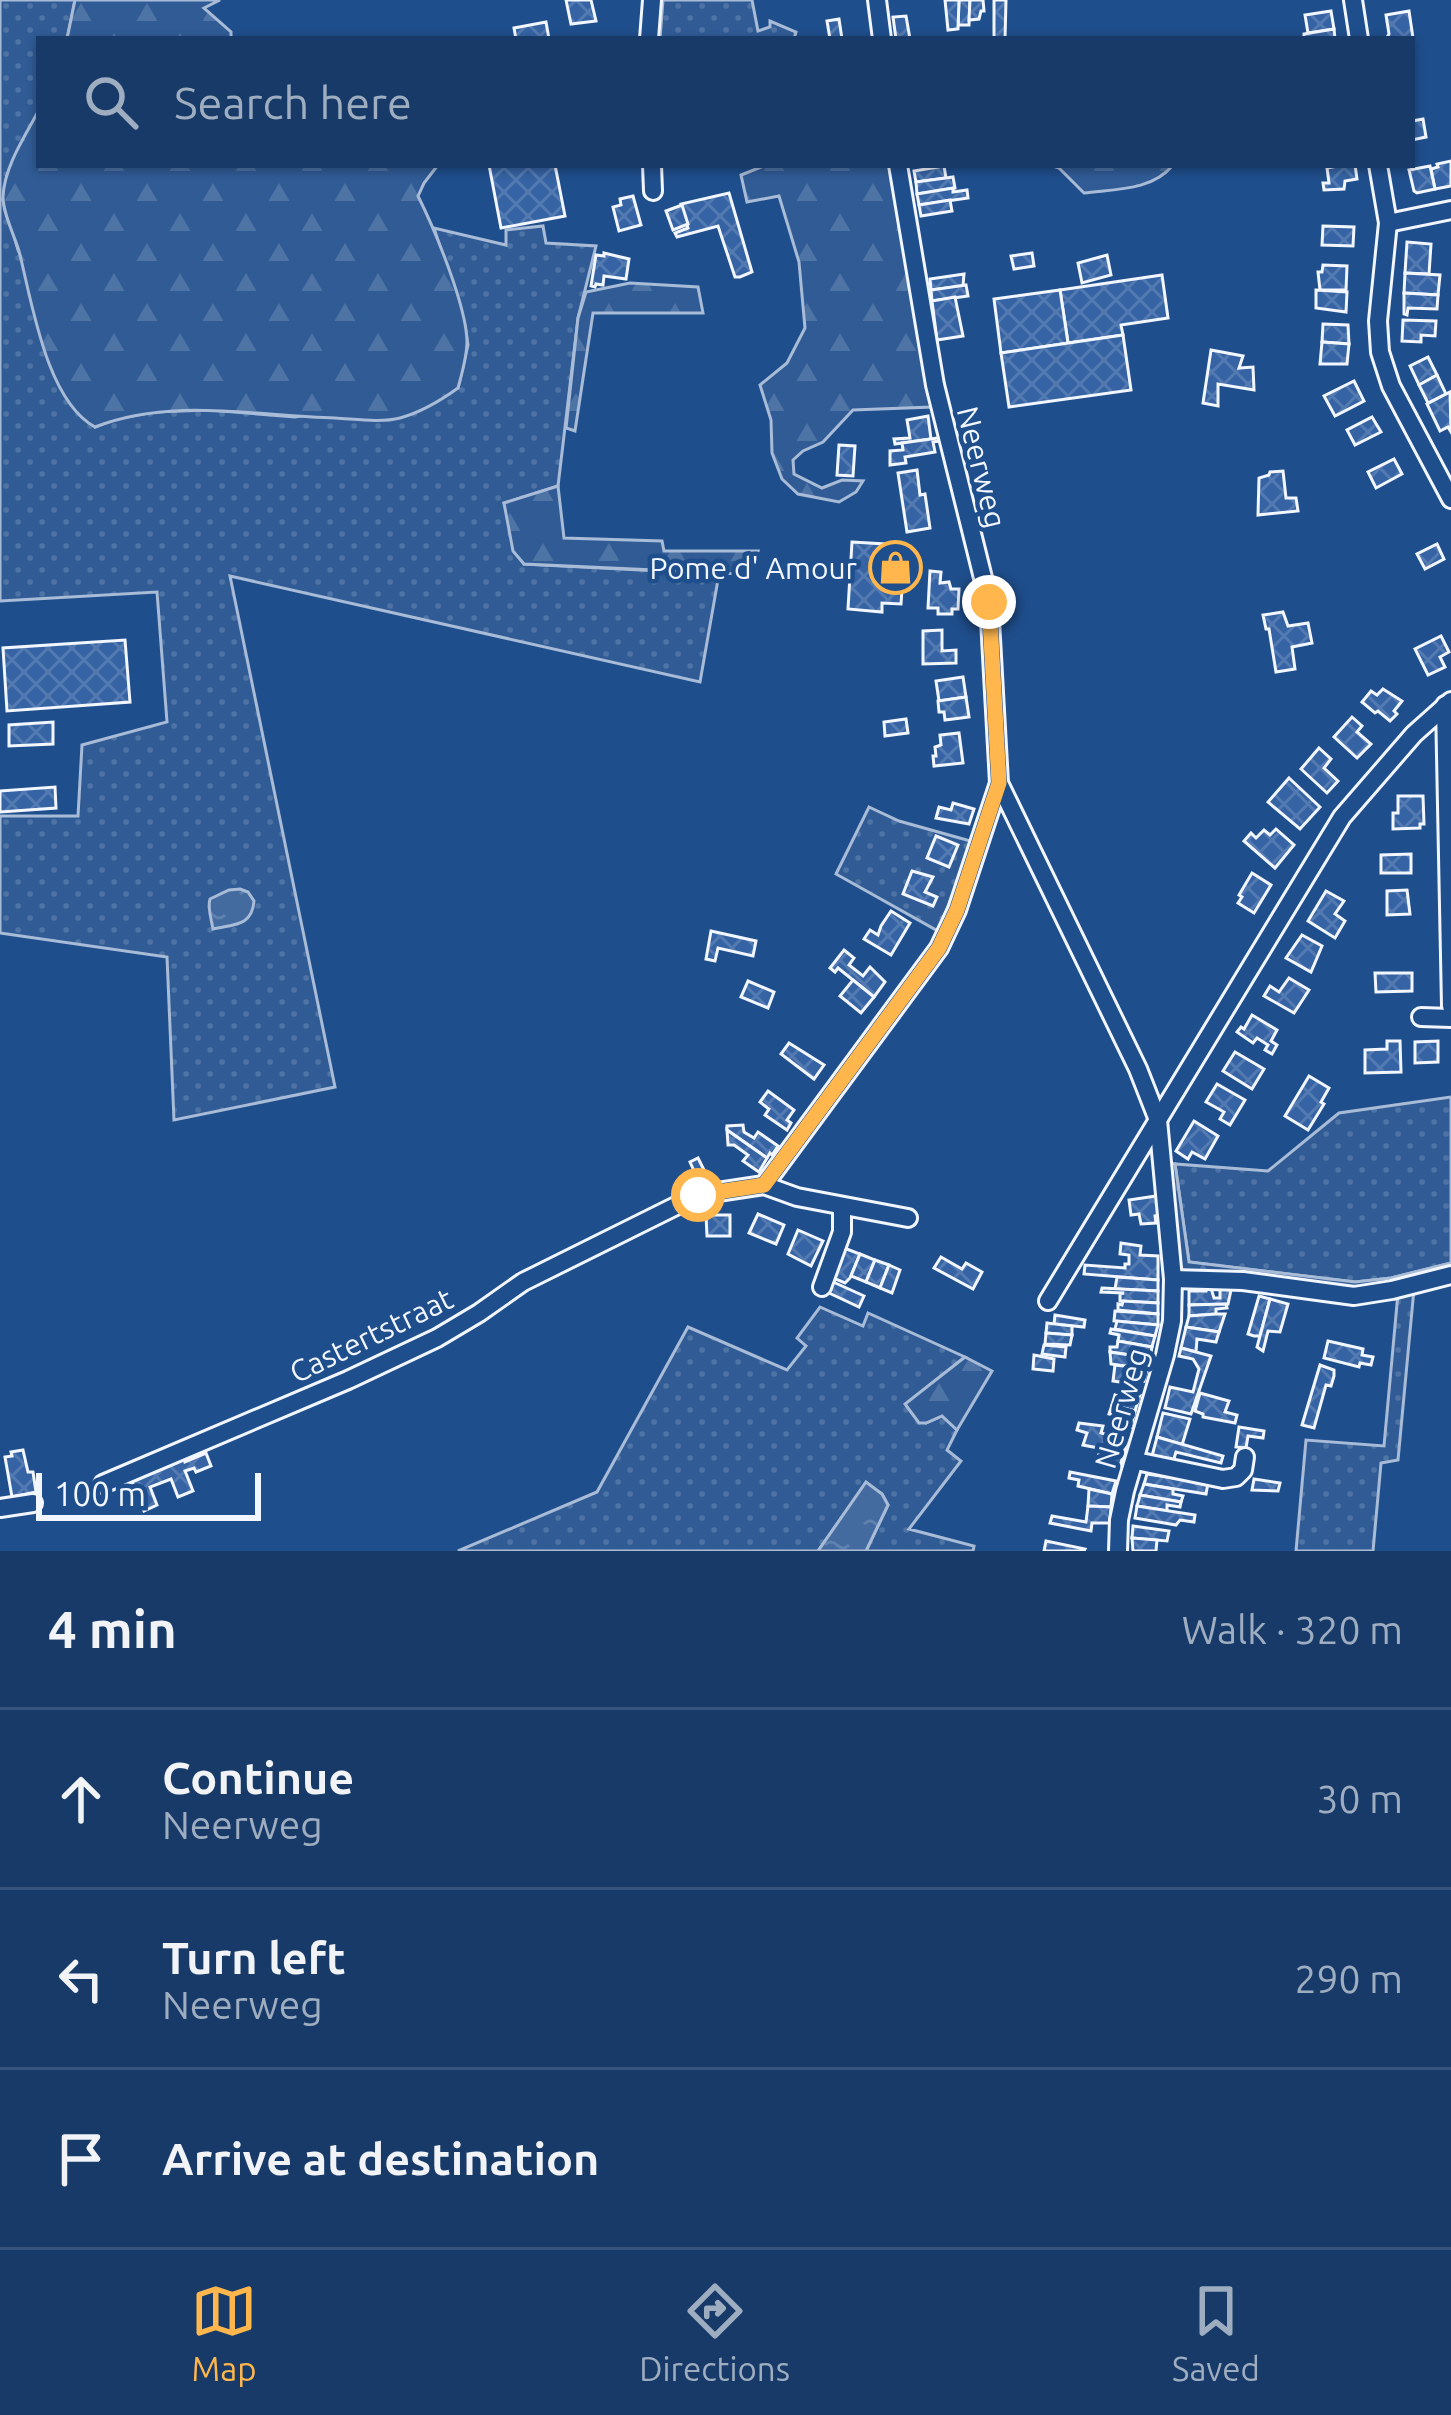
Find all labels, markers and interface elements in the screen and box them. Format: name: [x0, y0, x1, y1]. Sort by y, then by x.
search box: [36, 36, 1415, 168]
icon: search: [78, 69, 144, 135]
text: Search here: [174, 77, 412, 128]
street label: Neerweg: [951, 403, 1013, 531]
shop icon: Pome d' Amour: [868, 540, 924, 596]
place label: Pome d' Amour: [649, 551, 858, 585]
route end: [962, 575, 1016, 629]
route start: [671, 1168, 725, 1222]
street label: Castertstraat: [284, 1281, 458, 1389]
street label: Neerweg: [1088, 1344, 1154, 1472]
scale bar: [36, 1467, 261, 1520]
text: 100 m: [54, 1475, 146, 1512]
text: 4 min: [48, 1600, 177, 1658]
text: Walk · 320 m: [1182, 1608, 1403, 1651]
text: Continue: [162, 1752, 354, 1803]
icon: ahead: [48, 1766, 114, 1832]
text: 30 m: [1316, 1777, 1403, 1820]
text: Neerweg: [162, 1803, 323, 1846]
text: Turn left: [162, 1932, 346, 1983]
icon: left: [48, 1946, 114, 2012]
text: 290 m: [1294, 1957, 1403, 2000]
text: Neerweg: [162, 1983, 323, 2026]
icon: arrive: [48, 2126, 114, 2192]
text: Arrive at destination: [162, 2133, 599, 2184]
tab: Map: [191, 2278, 257, 2387]
tab: Directions: [639, 2278, 790, 2387]
tab: Saved: [1172, 2278, 1260, 2387]

